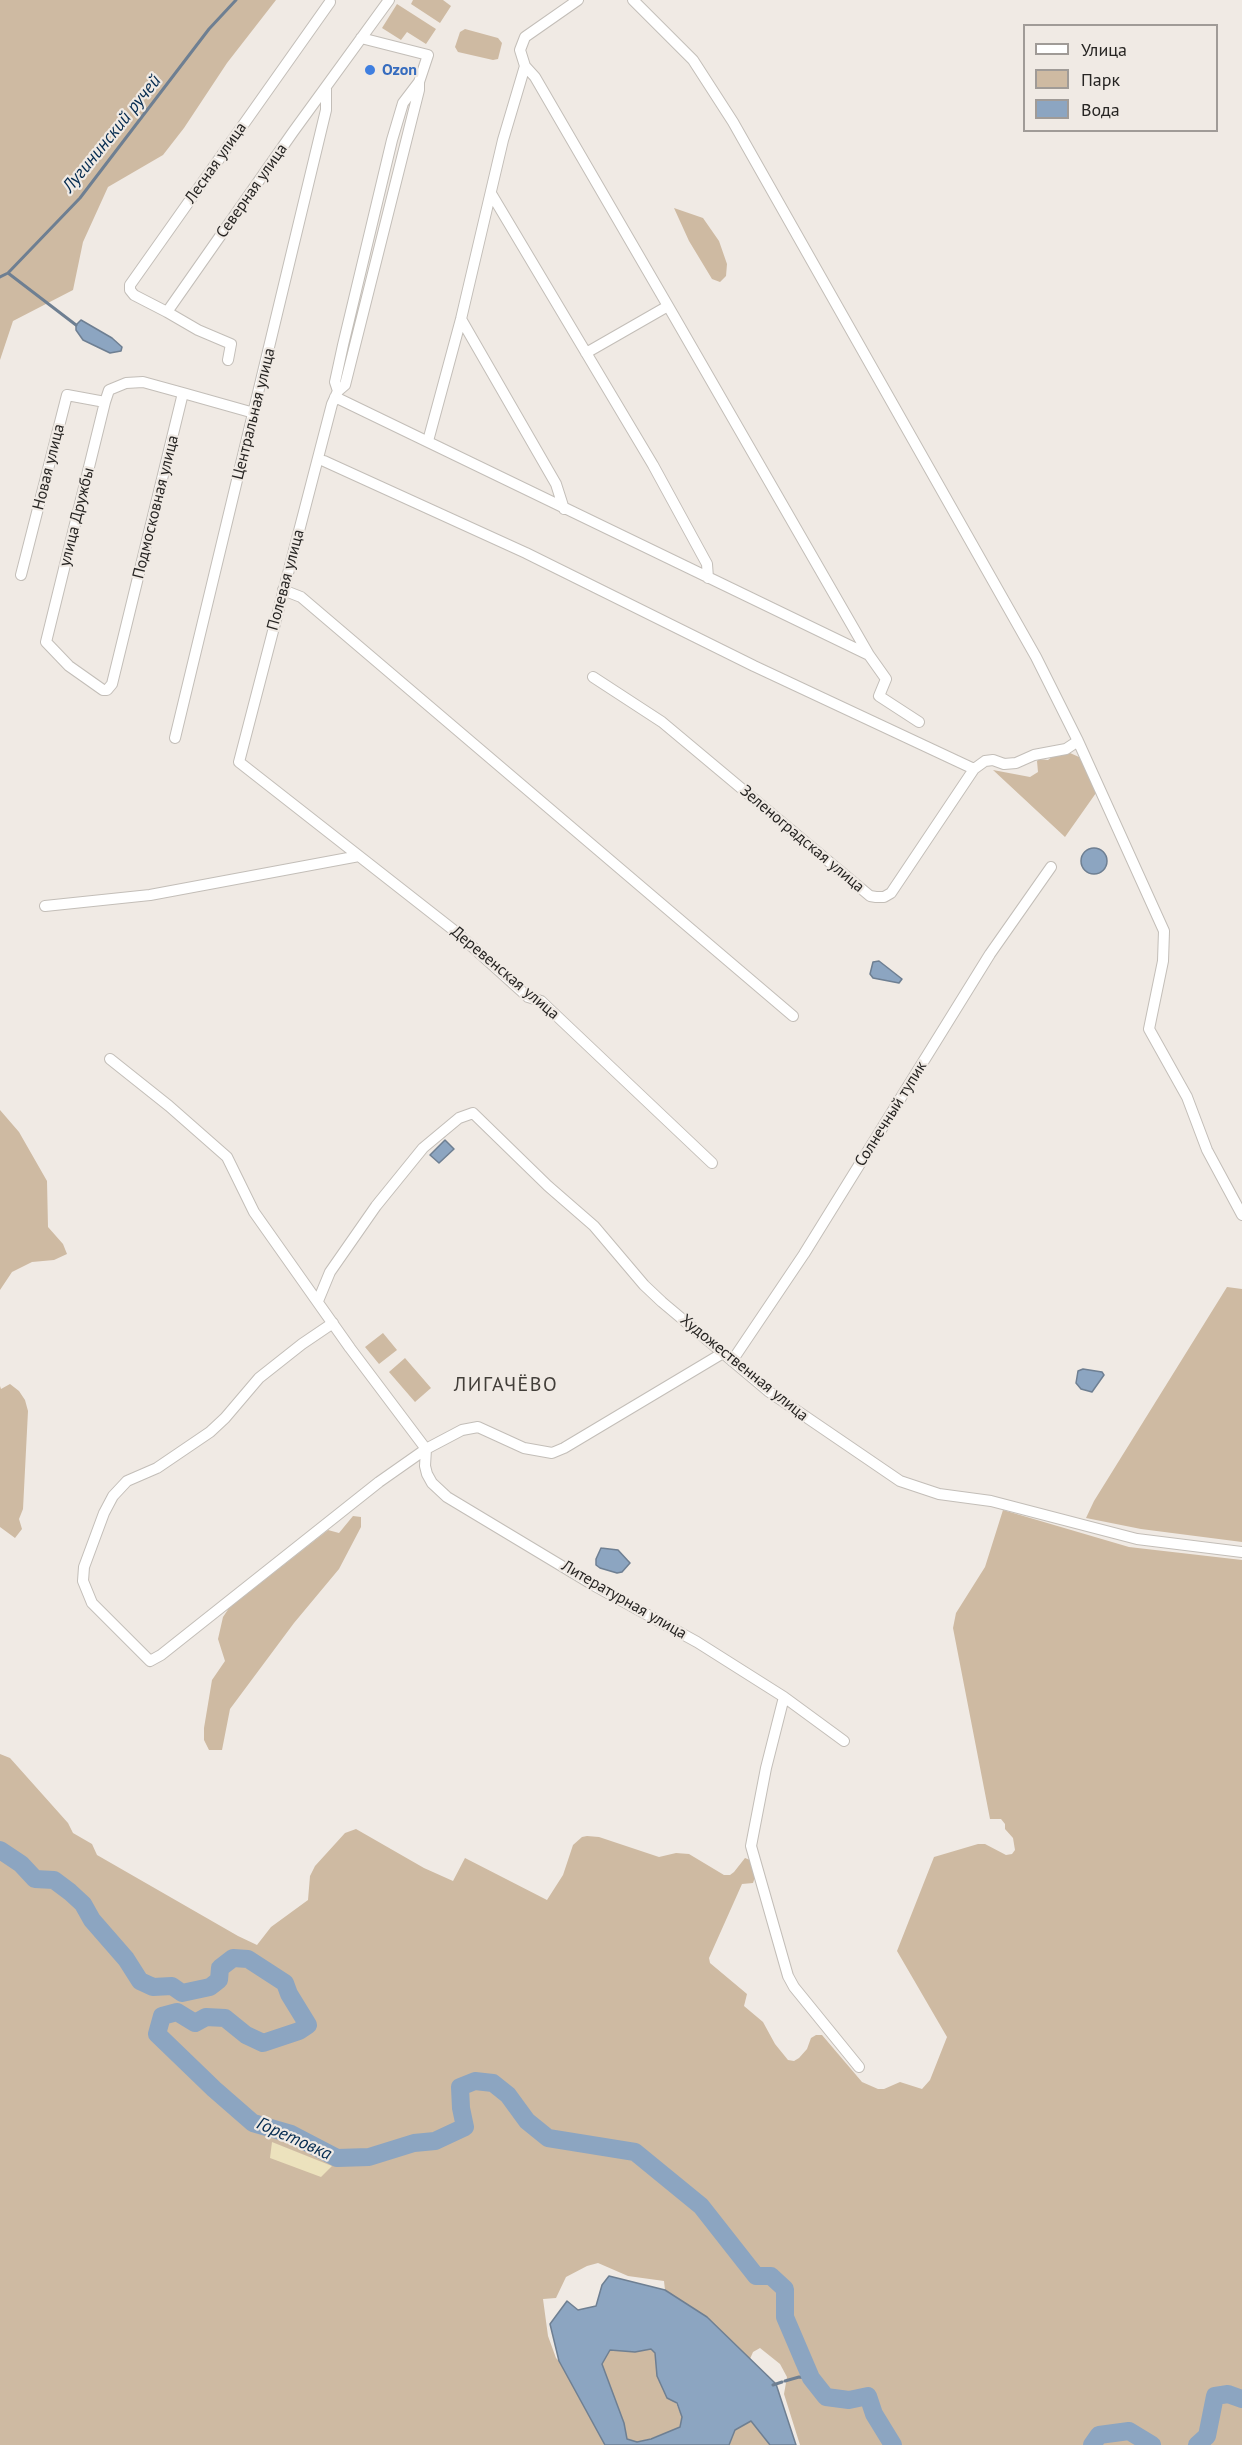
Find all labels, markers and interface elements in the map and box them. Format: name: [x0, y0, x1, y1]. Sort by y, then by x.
legend: [1023, 24, 1218, 132]
text: Улица: [1081, 38, 1127, 61]
place label: Ozon: [382, 60, 417, 80]
marker: Ozon: [363, 63, 377, 77]
text: Парк: [1081, 68, 1120, 91]
water label: Лугининский ручей: [58, 71, 166, 197]
text: Вода: [1081, 98, 1120, 121]
street label: Лесная улица: [181, 119, 251, 207]
street label: Северная улица: [212, 140, 292, 242]
street label: Центральная улица: [228, 346, 280, 482]
street label: Новая улица: [29, 422, 69, 512]
street label: Подмосковная улица: [129, 433, 183, 581]
street label: улица Дружбы: [55, 466, 99, 568]
street label: Полевая улица: [263, 527, 309, 633]
street label: Зеленоградская улица: [736, 781, 868, 897]
street label: Деревенская улица: [447, 922, 563, 1024]
street label: Солнечный тупик: [851, 1058, 931, 1170]
street label: Художественная улица: [676, 1310, 812, 1426]
district label: ЛИГАЧЁВО: [454, 1373, 558, 1397]
street label: Литературная улица: [558, 1556, 690, 1644]
water label: Горетовка: [253, 2113, 335, 2165]

